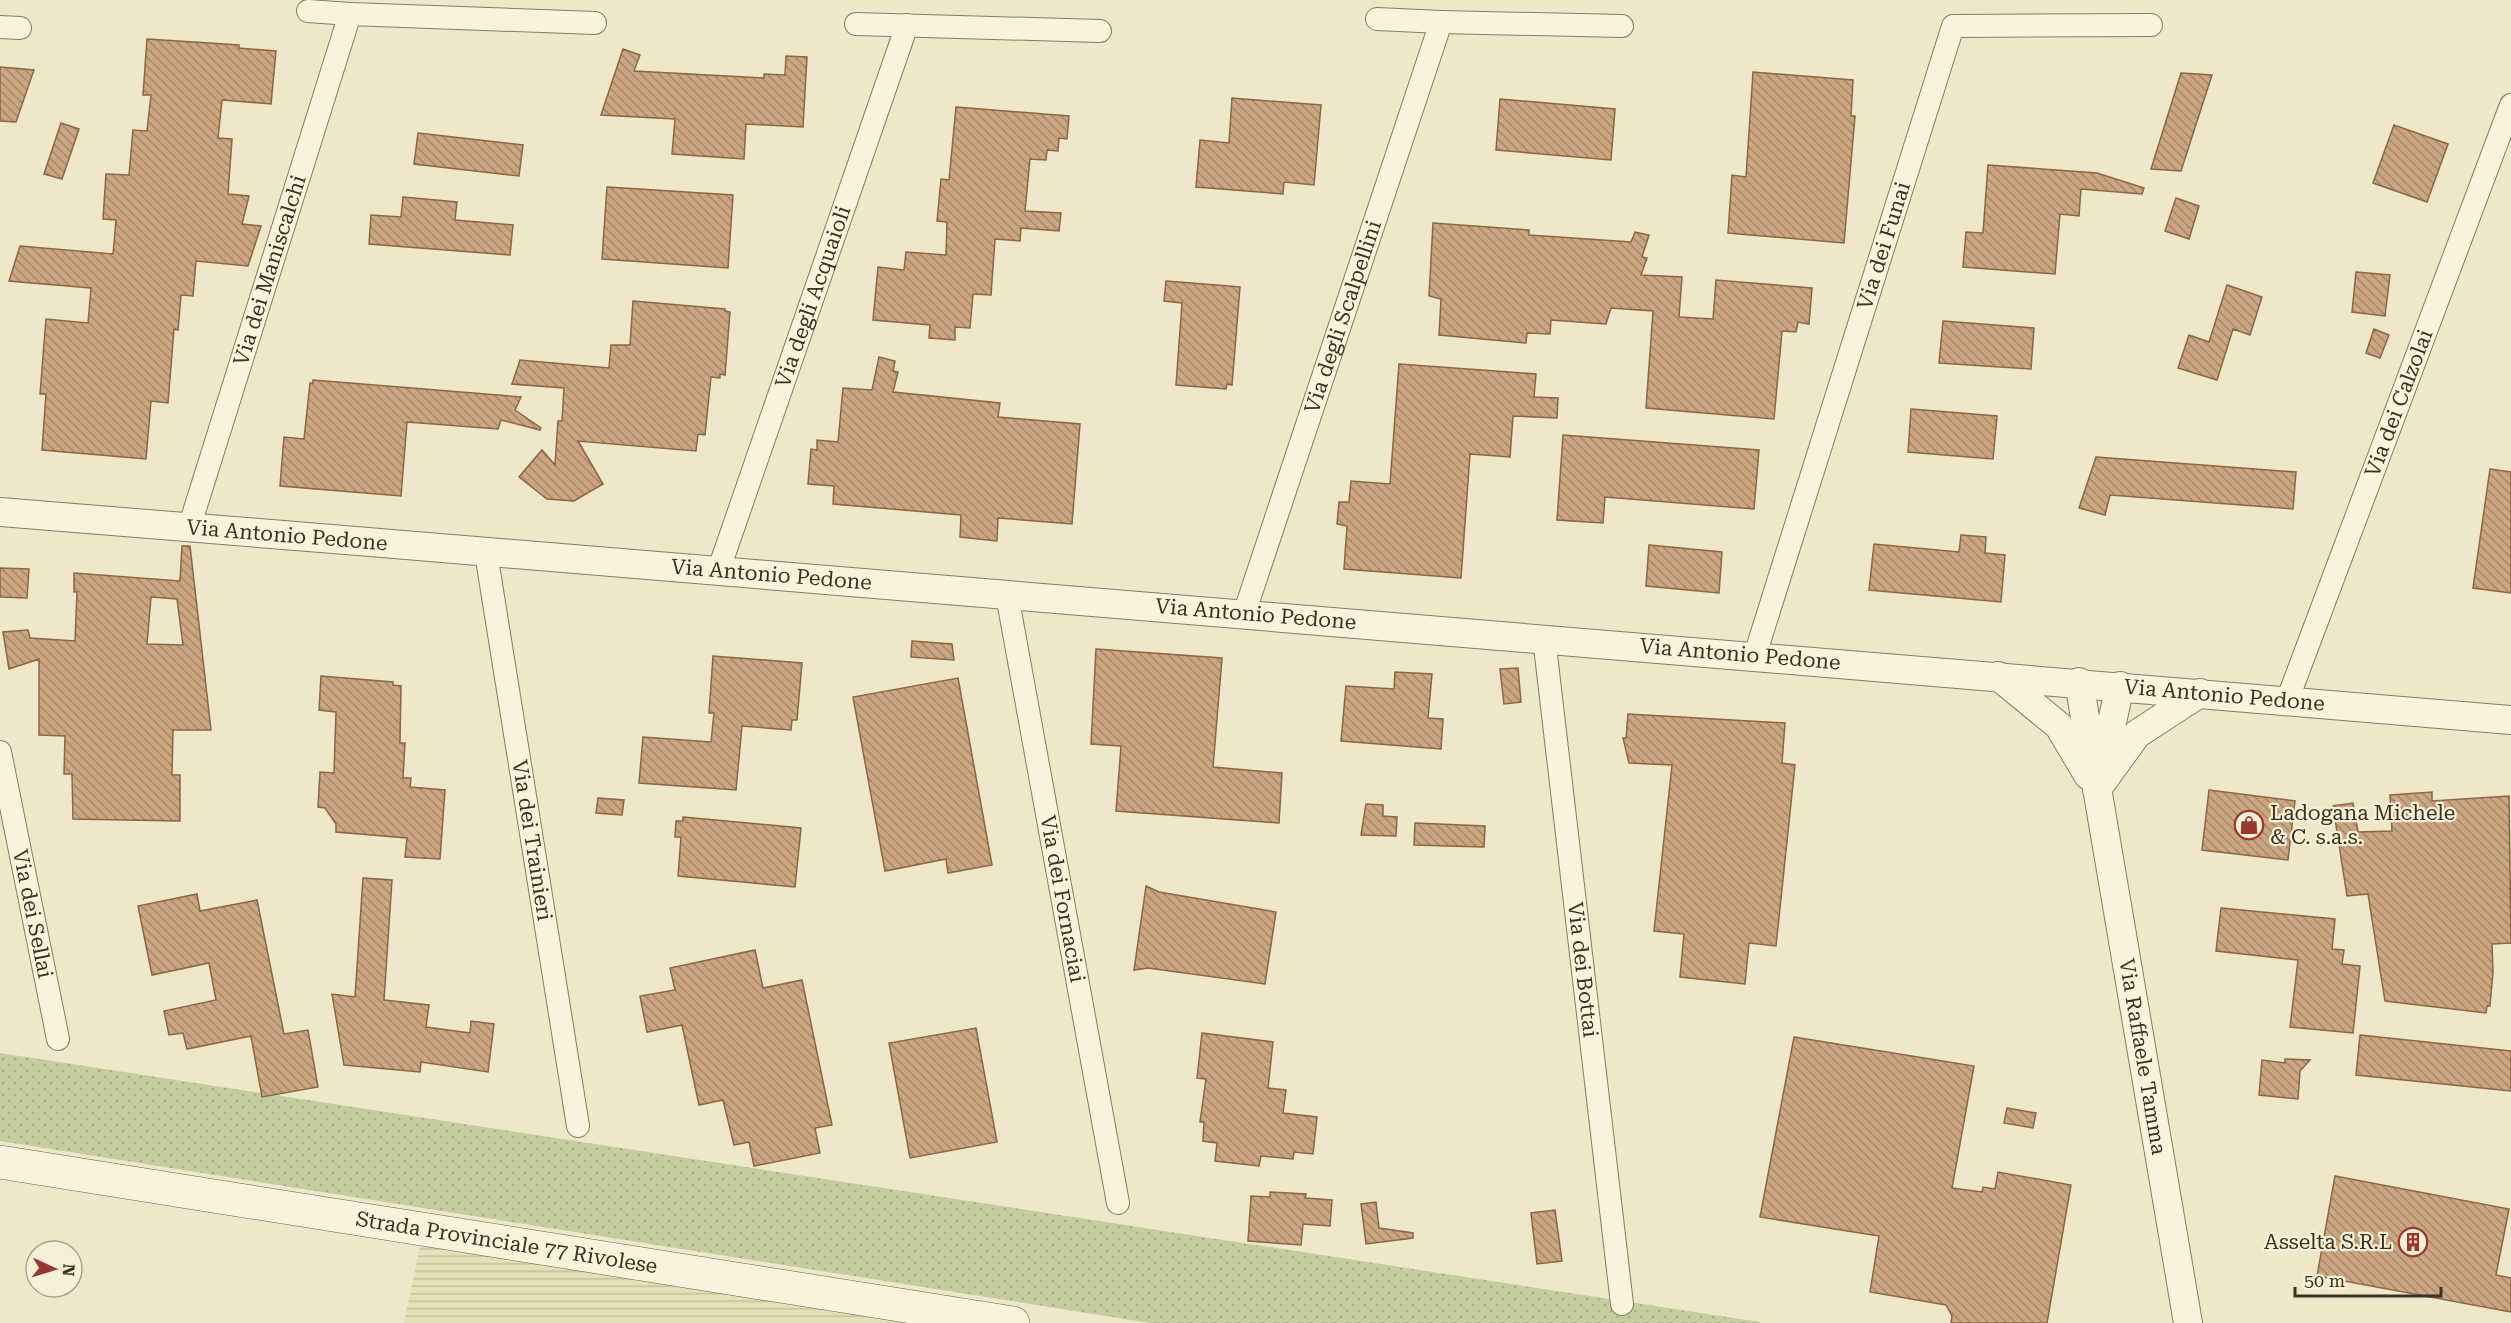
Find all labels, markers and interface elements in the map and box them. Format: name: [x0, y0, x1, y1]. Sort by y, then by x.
street label: Via dei Maniscalchi: [229, 172, 311, 369]
street label: Via dei Funai: [1852, 179, 1915, 313]
street label: Via degli Acquaioli: [771, 203, 856, 391]
street label: Via degli Scalpellini: [1300, 217, 1386, 416]
street label: Via dei Calzolai: [2360, 326, 2438, 480]
street label: Via Antonio Pedone: [186, 515, 388, 555]
street label: Via Antonio Pedone: [670, 554, 873, 595]
street label: Via Antonio Pedone: [1154, 594, 1357, 634]
street label: Via Antonio Pedone: [1639, 634, 1842, 675]
street label: Via Antonio Pedone: [2123, 675, 2326, 716]
street label: Via dei Trainieri: [507, 758, 557, 923]
place label: Ladogana Michele & C. s.a.s.: [2270, 801, 2455, 849]
shop icon: Ladogana Michele & C. s.a.s.: [2233, 809, 2265, 841]
street label: Via dei Fornaciai: [1035, 813, 1090, 985]
street label: Via dei Sellai: [8, 847, 57, 981]
street label: Via dei Bottai: [1563, 901, 1603, 1039]
street label: Via Raffaele Tamma: [2114, 957, 2171, 1157]
street label: Strada Provinciale 77 Rivolese: [354, 1207, 659, 1278]
building icon: Asselta S.R.L: [2397, 1226, 2429, 1258]
place label: Asselta S.R.L: [2264, 1230, 2392, 1254]
north arrow: [24, 1239, 84, 1299]
scale bar: [2295, 1260, 2440, 1298]
text: N: [59, 1263, 78, 1277]
text: 50 m: [2304, 1270, 2345, 1291]

